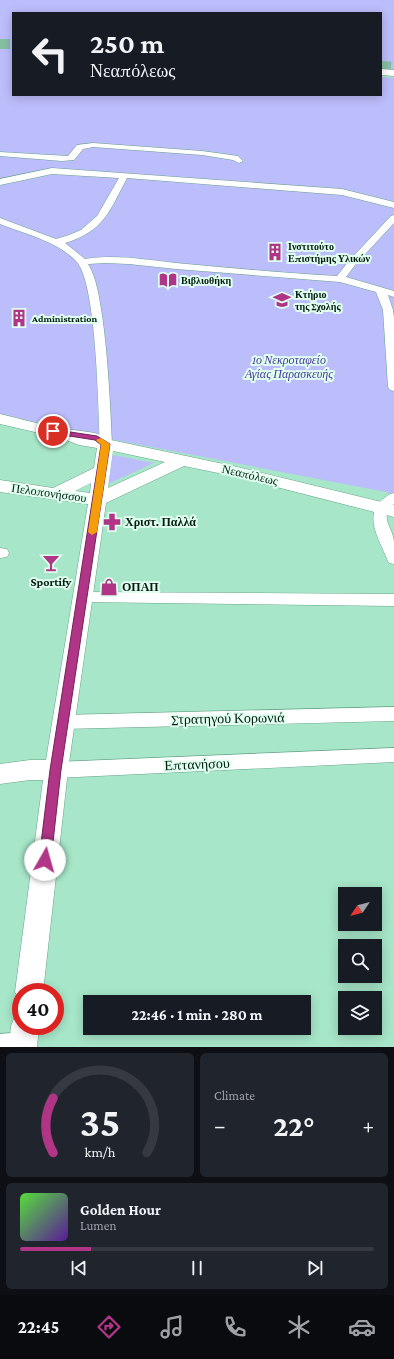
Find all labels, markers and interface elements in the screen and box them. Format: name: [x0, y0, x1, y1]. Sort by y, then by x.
icon: left: [24, 28, 76, 80]
text: 250 m: [90, 28, 164, 59]
text: Νεαπόλεως: [90, 61, 175, 81]
place label: Ινστιτούτο Επιστήμης Υλικών: [288, 241, 371, 265]
building icon: Ινστιτούτο Επιστήμης Υλικών: [265, 242, 285, 262]
library icon: Βιβλιοθήκη: [158, 270, 178, 290]
place label: Βιβλιοθήκη: [181, 275, 232, 286]
place label: Κτήριο της Σχολής: [295, 289, 341, 313]
school or university icon: Κτήριο της Σχολής: [272, 290, 292, 310]
building icon: Administration: [9, 308, 29, 328]
place label: Administration: [31, 313, 97, 324]
park label: 1ο Νεκροταφείο Αγίας Παρασκευής: [244, 353, 333, 381]
pin: [36, 414, 70, 448]
icon: arrive: [42, 420, 64, 442]
street label: Νεαπόλεως: [221, 462, 280, 488]
street label: Πελοπονήσσου: [11, 481, 87, 505]
pharmacy icon: Χριστ. Παλλά: [102, 512, 122, 532]
place label: Χριστ. Παλλά: [125, 515, 196, 529]
bar icon: Sportify: [41, 553, 61, 573]
place label: Sportify: [31, 575, 72, 589]
shop icon: ΟΠΑΠ: [99, 577, 119, 597]
place label: ΟΠΑΠ: [122, 580, 159, 594]
street label: Στρατηγού Κορωνιά: [171, 709, 285, 727]
street label: Επτανήσου: [164, 755, 230, 773]
position arrow: [24, 839, 66, 881]
north arrow: [338, 887, 382, 931]
map controls: [338, 887, 382, 1035]
button: search: [338, 939, 382, 983]
speed limit sign: 40: [12, 983, 64, 1035]
button: layers: [338, 991, 382, 1035]
text: 22:46 · 1 min · 280 m: [131, 1007, 263, 1023]
text: Climate: [214, 1088, 255, 1103]
text: 35: [80, 1099, 120, 1145]
text: 22°: [273, 1109, 315, 1142]
text: −: [214, 1113, 226, 1138]
text: +: [362, 1113, 374, 1138]
text: km/h: [85, 1144, 116, 1160]
text: Golden Hour: [80, 1202, 161, 1218]
text: Lumen: [80, 1218, 116, 1233]
icon: previous: [68, 1257, 90, 1279]
icon: pause: [186, 1257, 208, 1279]
icon: next: [304, 1257, 326, 1279]
icon: directions: [95, 1313, 123, 1341]
icon: music: [158, 1313, 186, 1341]
icon: phone: [221, 1313, 249, 1341]
icon: climate: [285, 1313, 313, 1341]
icon: car: [348, 1313, 376, 1341]
text: 22:45: [18, 1317, 59, 1337]

